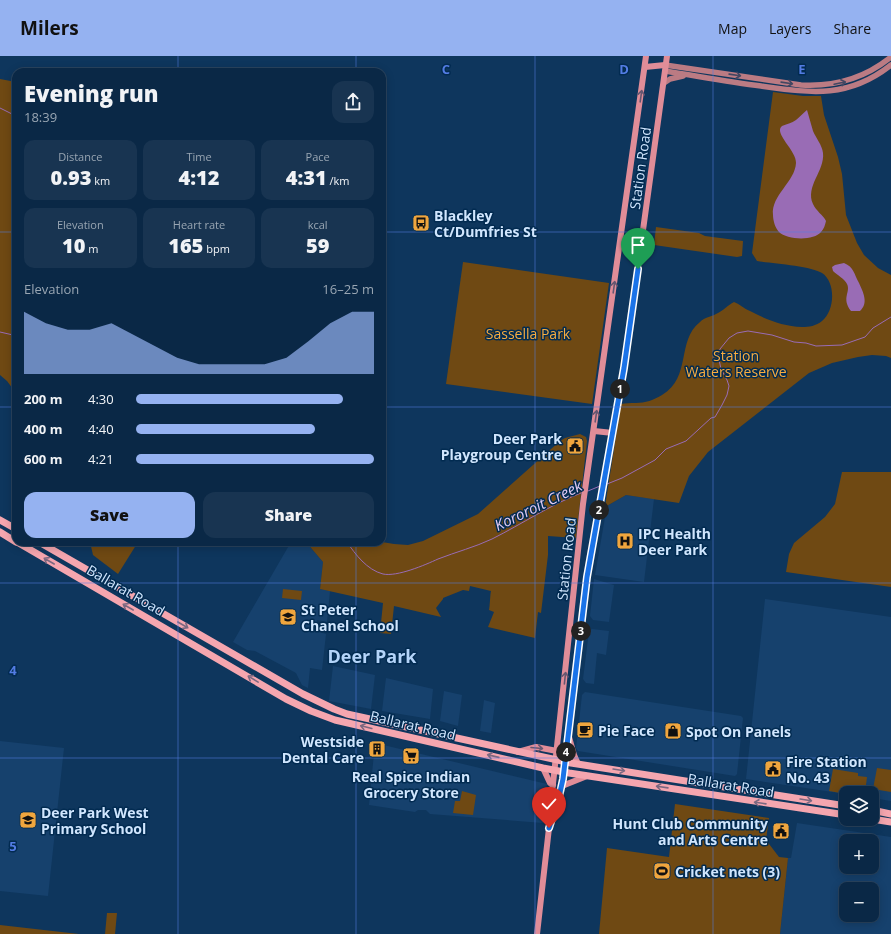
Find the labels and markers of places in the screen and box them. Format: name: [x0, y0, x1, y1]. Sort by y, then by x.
place label: Blackley Ct/Dumfries St: [434, 206, 537, 241]
bus stop icon: Blackley Ct/Dumfries St: [411, 213, 431, 233]
pin: [621, 228, 655, 269]
pin: 1: [610, 379, 630, 399]
place label: Deer Park Playgroup Centre: [441, 429, 562, 464]
public building icon: Deer Park Playgroup Centre: [565, 436, 585, 456]
pin: 2: [589, 500, 609, 520]
place label: IPC Health Deer Park: [638, 524, 711, 559]
hospital icon: IPC Health Deer Park: [615, 531, 635, 551]
place label: St Peter Chanel School: [301, 600, 399, 635]
school or university icon: St Peter Chanel School: [278, 607, 298, 627]
pin: 3: [571, 621, 591, 641]
cafe icon: Pie Face: [575, 720, 595, 740]
place label: Pie Face: [598, 721, 655, 740]
shop icon: Spot On Panels: [663, 721, 683, 741]
place label: Spot On Panels: [686, 722, 791, 741]
place label: Westside Dental Care: [282, 732, 364, 767]
building icon: Westside Dental Care: [367, 739, 387, 759]
pin: 4: [556, 742, 576, 762]
supermarket icon: Real Spice Indian Grocery Store: [401, 746, 421, 766]
place label: Fire Station No. 43: [786, 752, 867, 787]
public building icon: Fire Station No. 43: [763, 759, 783, 779]
place label: Real Spice Indian Grocery Store: [352, 767, 470, 802]
pin: [532, 787, 566, 828]
place label: Deer Park West Primary School: [41, 803, 149, 838]
school or university icon: Deer Park West Primary School: [18, 810, 38, 830]
place label: Hunt Club Community and Arts Centre: [612, 814, 768, 849]
public building icon: Hunt Club Community and Arts Centre: [771, 821, 791, 841]
sports icon: Cricket nets (3): [652, 861, 672, 881]
place label: Cricket nets (3): [675, 862, 780, 881]

